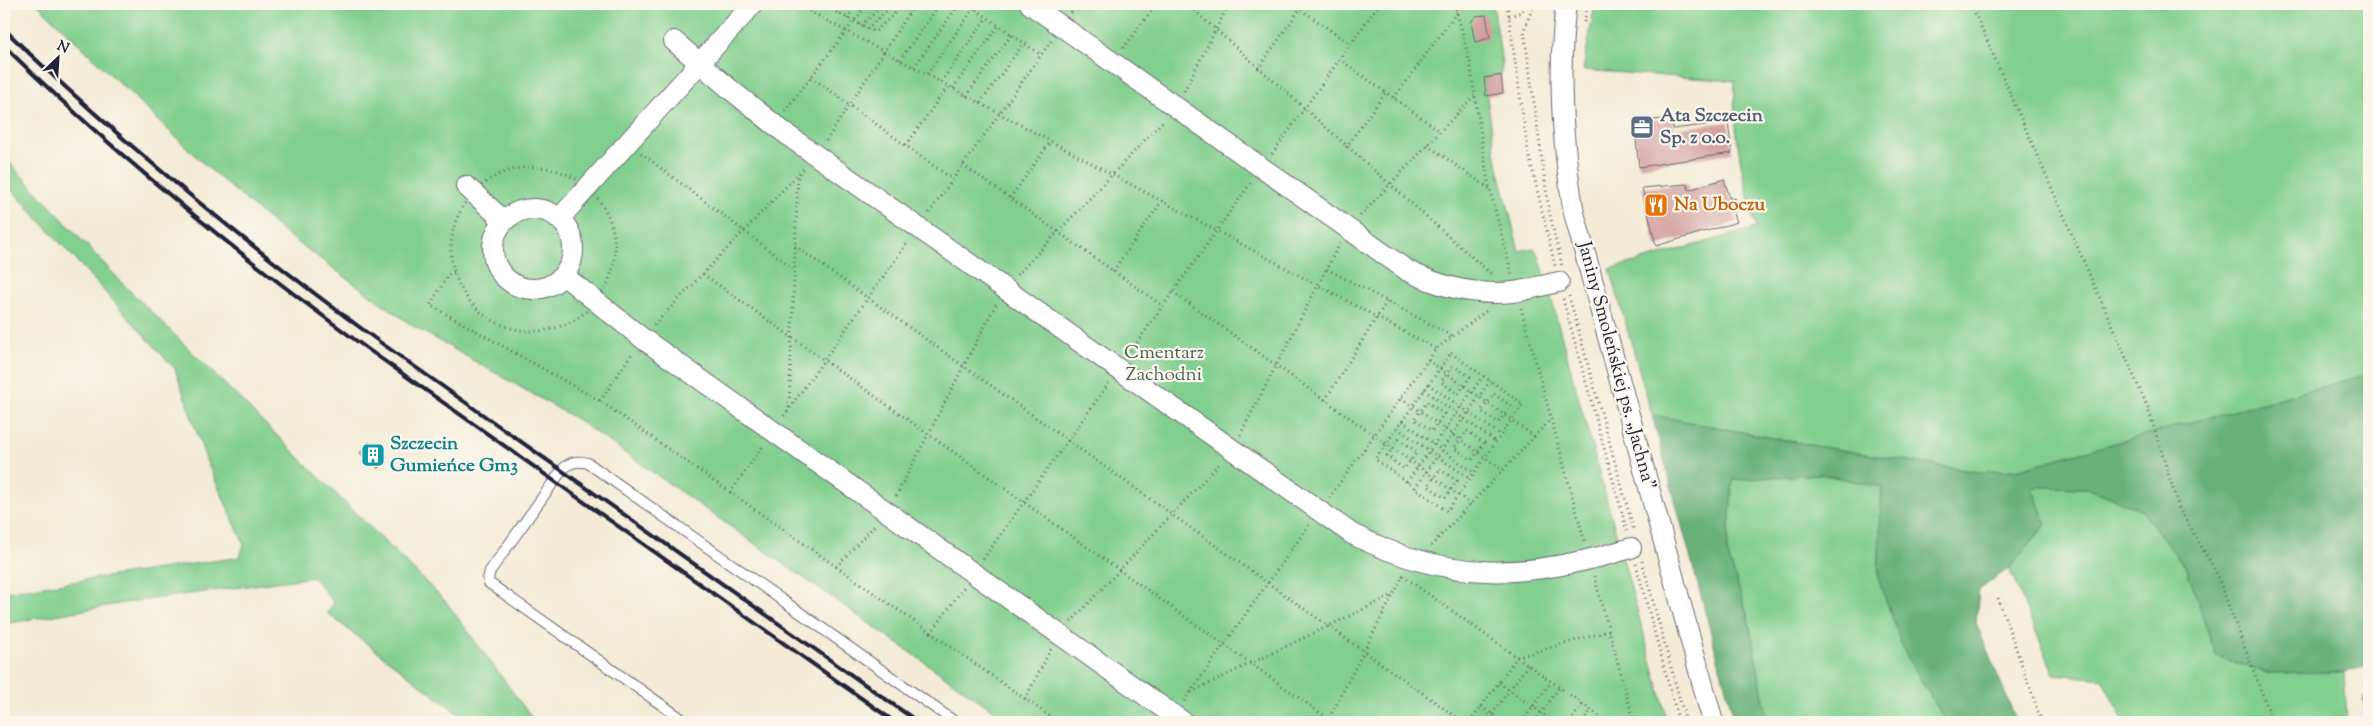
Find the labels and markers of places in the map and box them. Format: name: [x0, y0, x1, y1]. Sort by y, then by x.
place label: Ata Szczecin Sp. z o.o.: [1660, 103, 1764, 152]
office icon: Ata Szczecin Sp. z o.o.: [1629, 114, 1655, 140]
restaurant icon: Na Uboczu: [1643, 192, 1669, 218]
place label: Na Uboczu: [1674, 192, 1765, 219]
place label: Szczecin Gumieńce Gm3: [390, 431, 518, 480]
building icon: Szczecin Gumieńce Gm3: [360, 442, 386, 468]

